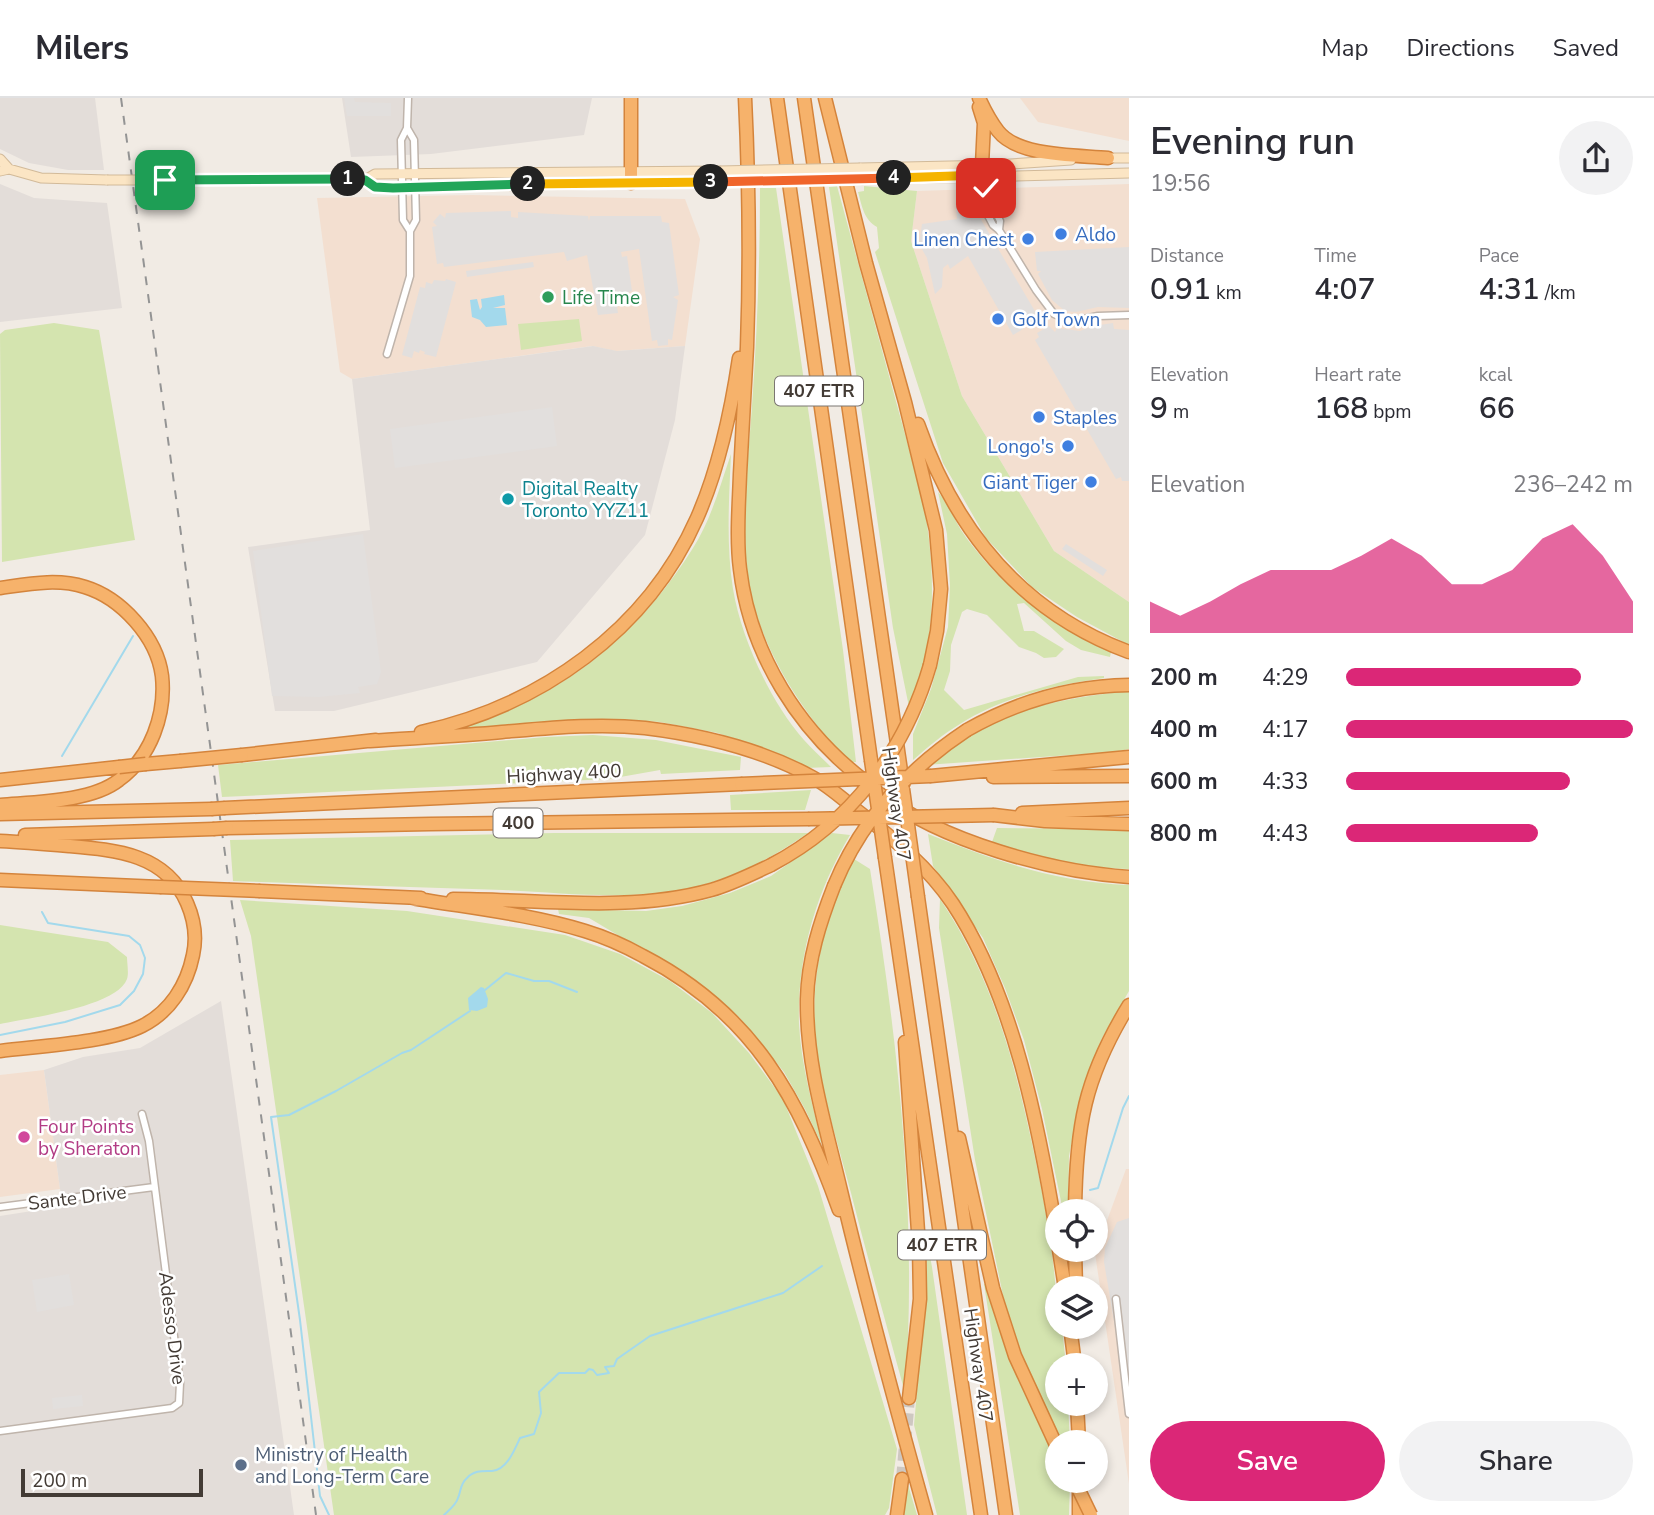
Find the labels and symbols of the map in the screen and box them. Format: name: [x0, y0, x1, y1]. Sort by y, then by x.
pin: [135, 150, 195, 210]
pin: [956, 158, 1016, 218]
pin: 4: [876, 160, 912, 196]
pin: 1: [330, 162, 366, 196]
pin: 3: [694, 164, 728, 200]
pin: 2: [510, 166, 546, 202]
place label: Aldo: [1075, 222, 1116, 248]
marker: Aldo: [1053, 226, 1069, 242]
place label: Linen Chest: [913, 227, 1014, 253]
marker: Linen Chest: [1020, 231, 1036, 247]
place label: Life Time: [562, 285, 640, 311]
marker: Life Time: [540, 289, 556, 305]
place label: Golf Town: [1012, 307, 1100, 333]
marker: Golf Town: [990, 311, 1006, 327]
road number: 407 ETR: [775, 376, 863, 405]
place label: Staples: [1053, 405, 1117, 431]
marker: Staples: [1031, 409, 1047, 425]
place label: Longo's: [987, 434, 1054, 460]
marker: Longo's: [1060, 438, 1076, 454]
place label: Giant Tiger: [983, 470, 1077, 496]
marker: Giant Tiger: [1083, 474, 1099, 490]
place label: Digital Realty Toronto YYZ11: [522, 476, 649, 524]
marker: Digital Realty Toronto YYZ11: [500, 491, 516, 507]
street label: Highway 407: [875, 745, 917, 863]
street label: Highway 400: [506, 758, 622, 790]
road number: 400: [494, 808, 542, 838]
place label: Four Points by Sheraton: [38, 1114, 141, 1162]
marker: Four Points by Sheraton: [16, 1129, 32, 1145]
street label: Sante Drive: [26, 1179, 128, 1217]
road number: 407 ETR: [898, 1230, 986, 1260]
street label: Adesso Drive: [152, 1270, 192, 1386]
street label: Highway 407: [957, 1306, 999, 1424]
place label: Ministry of Health and Long-Term Care: [255, 1442, 429, 1490]
marker: Ministry of Health and Long-Term Care: [233, 1457, 249, 1473]
scale bar: [21, 1466, 203, 1498]

